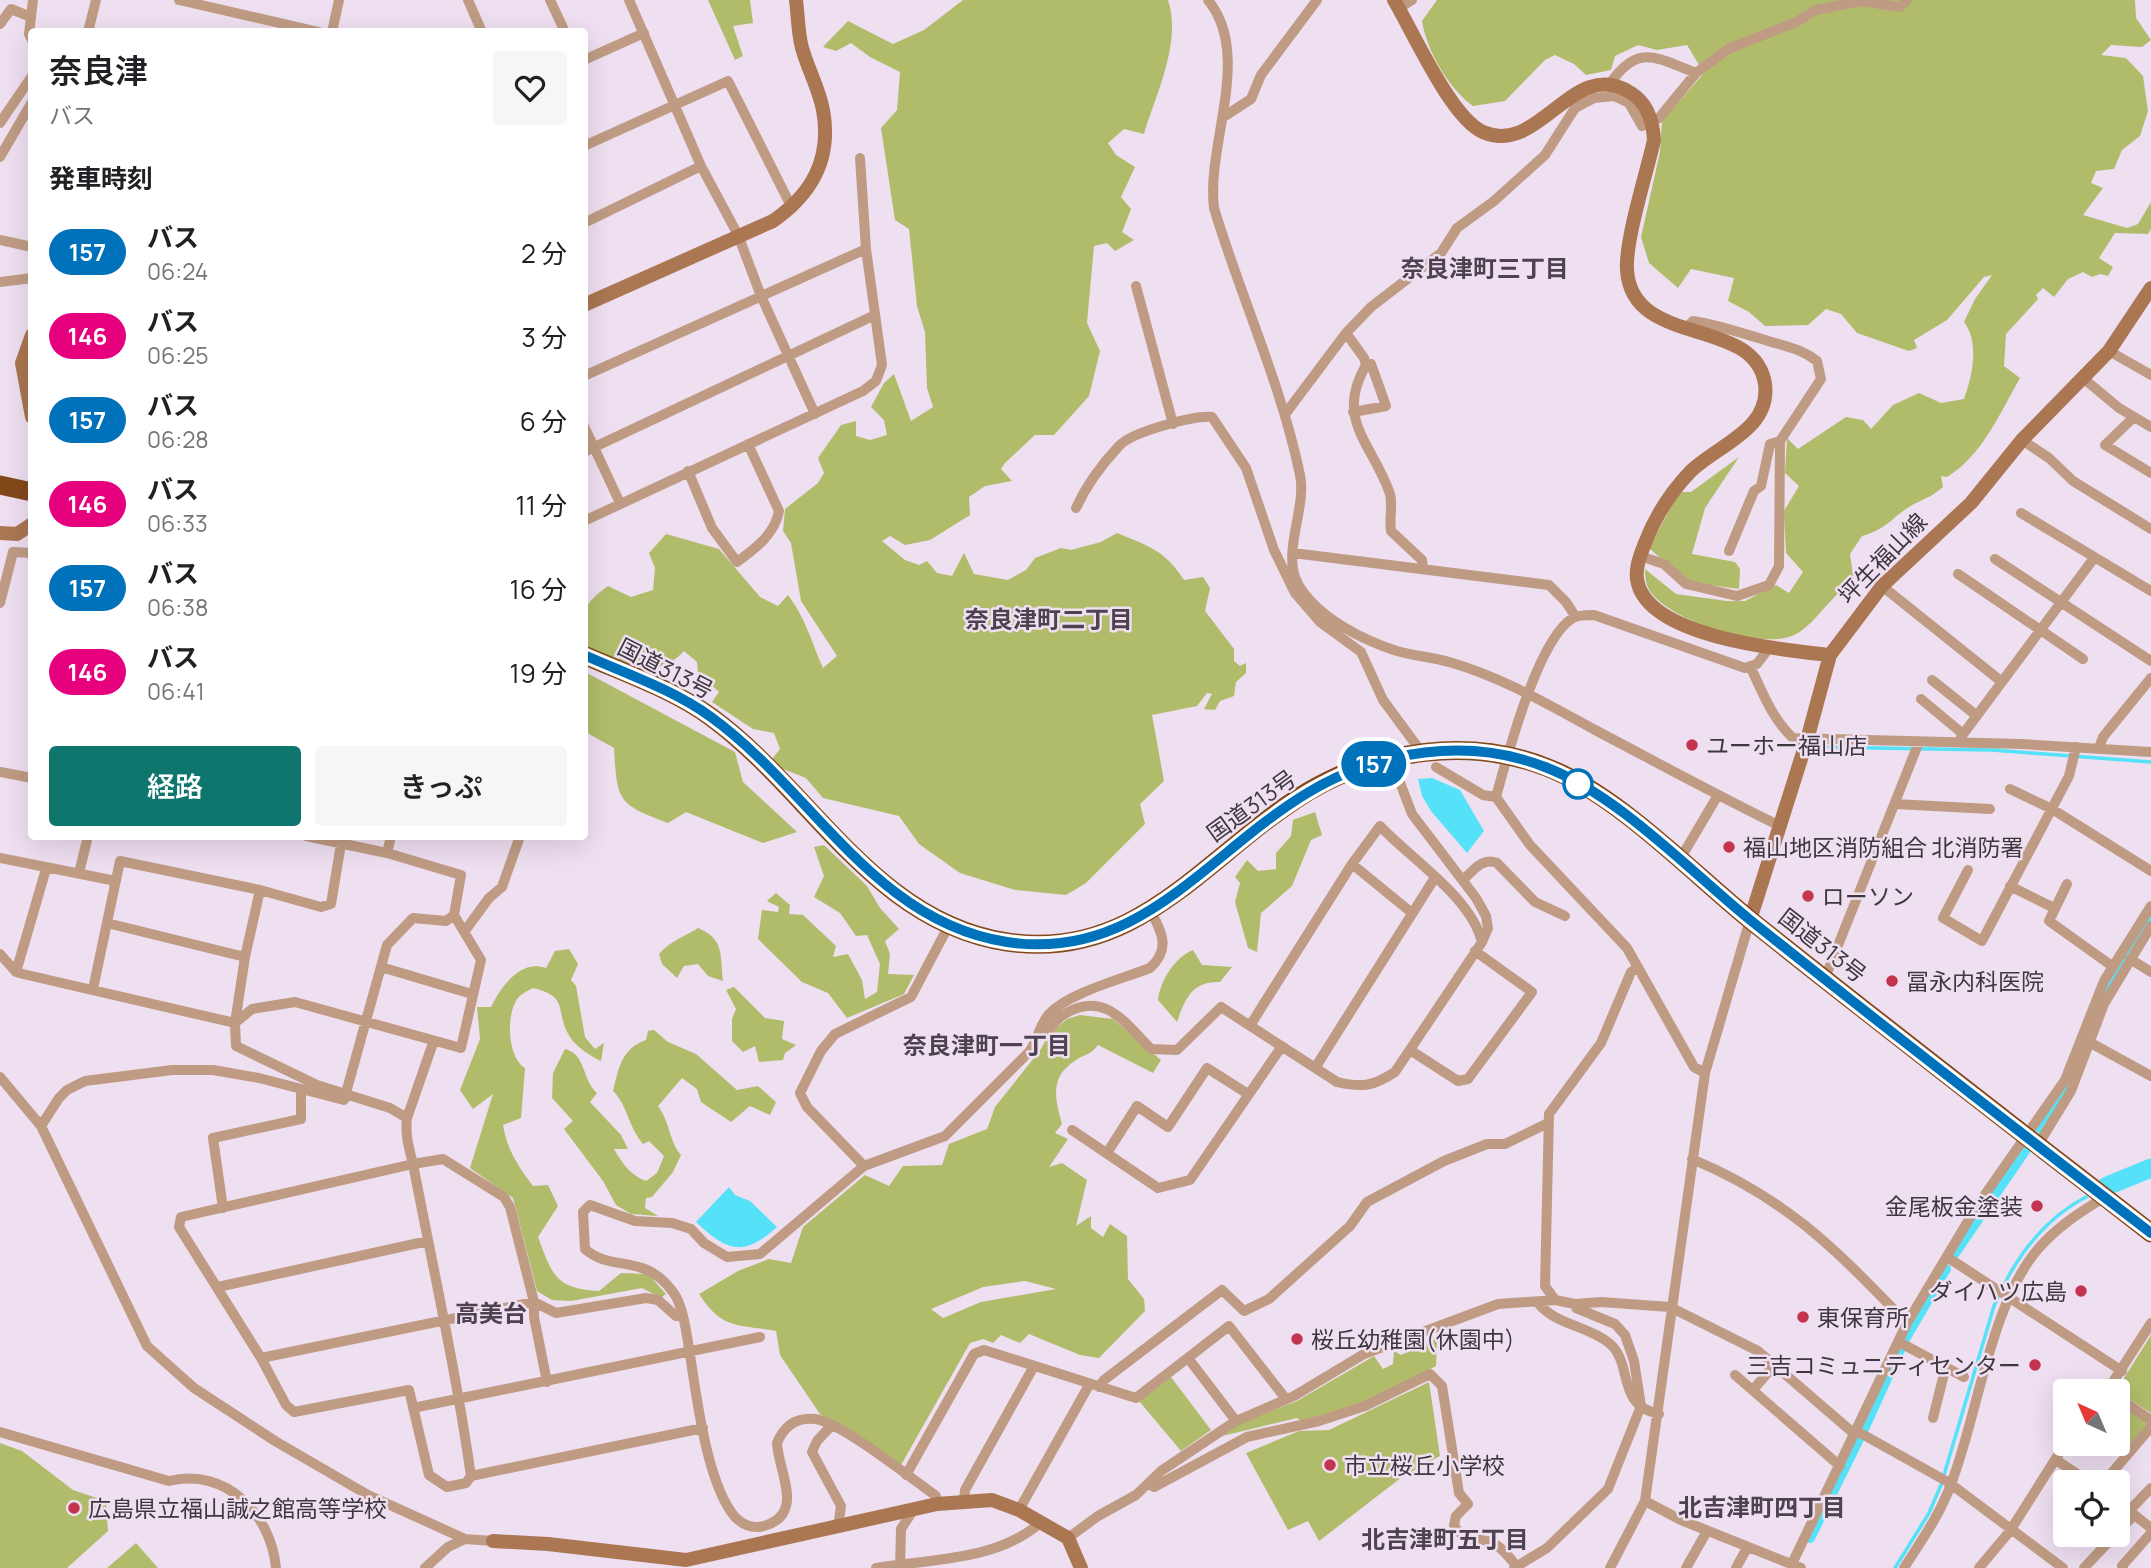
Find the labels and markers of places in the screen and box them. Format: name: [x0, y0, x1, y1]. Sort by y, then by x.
place label: ユーホー福山店: [1706, 729, 1867, 761]
marker: ユーホー福山店: [1684, 737, 1700, 753]
unlabelled marker: [1563, 769, 1593, 799]
place label: 福山地区消防組合 北消防署: [1743, 831, 2024, 863]
marker: 福山地区消防組合 北消防署: [1721, 839, 1737, 855]
place label: ローソン: [1822, 880, 1914, 912]
marker: ローソン: [1800, 888, 1816, 904]
place label: 冨永内科医院: [1906, 965, 2044, 997]
marker: 冨永内科医院: [1884, 973, 1900, 989]
place label: 金尾板金塗装: [1885, 1190, 2023, 1222]
marker: 金尾板金塗装: [2029, 1198, 2045, 1214]
place label: ダイハツ広島: [1929, 1275, 2067, 1307]
marker: ダイハツ広島: [2073, 1283, 2089, 1299]
place label: 東保育所: [1817, 1301, 1909, 1333]
marker: 東保育所: [1795, 1309, 1811, 1325]
place label: 桜丘幼稚園(休園中): [1311, 1323, 1515, 1355]
marker: 桜丘幼稚園(休園中): [1289, 1331, 1305, 1347]
place label: 三吉コミュニティセンター: [1746, 1349, 2021, 1381]
marker: 三吉コミュニティセンター: [2027, 1357, 2043, 1373]
place label: 市立桜丘小学校: [1344, 1449, 1505, 1481]
marker: 市立桜丘小学校: [1322, 1457, 1338, 1473]
place label: 広島県立福山誠之館高等学校: [88, 1492, 387, 1524]
marker: 広島県立福山誠之館高等学校: [66, 1500, 82, 1516]

